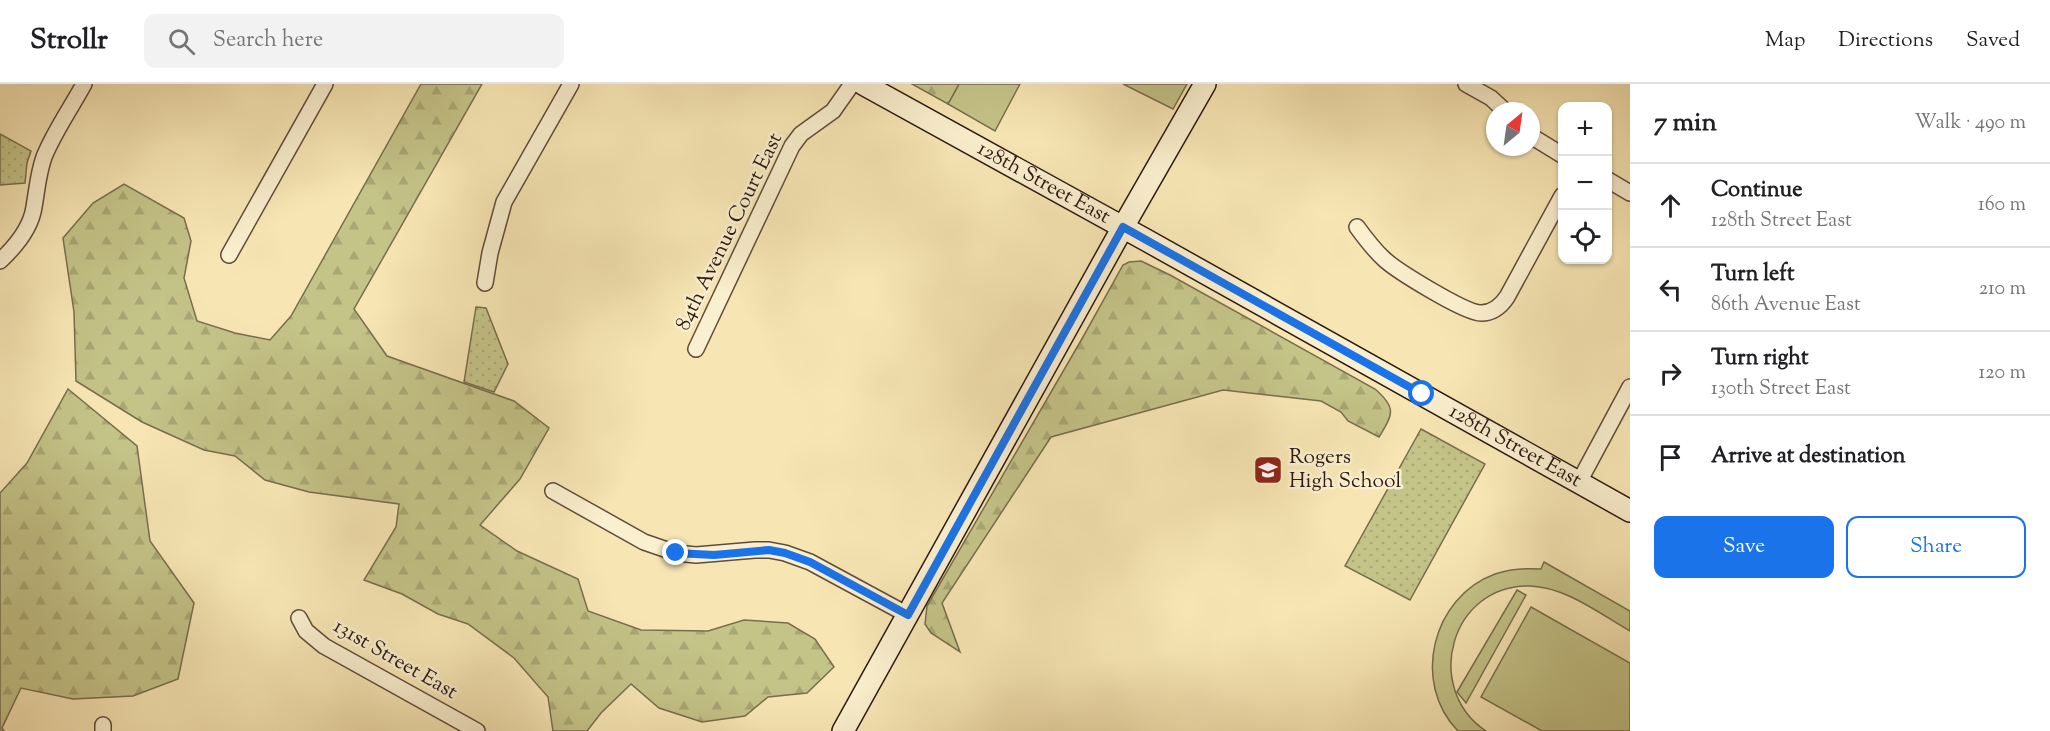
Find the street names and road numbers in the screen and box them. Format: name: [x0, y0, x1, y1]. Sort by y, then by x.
street label: 84th Avenue Court East: [669, 128, 791, 336]
street label: 128th Street East: [971, 135, 1115, 232]
street label: 128th Street East: [1443, 397, 1587, 496]
street label: 131st Street East: [327, 612, 463, 708]

